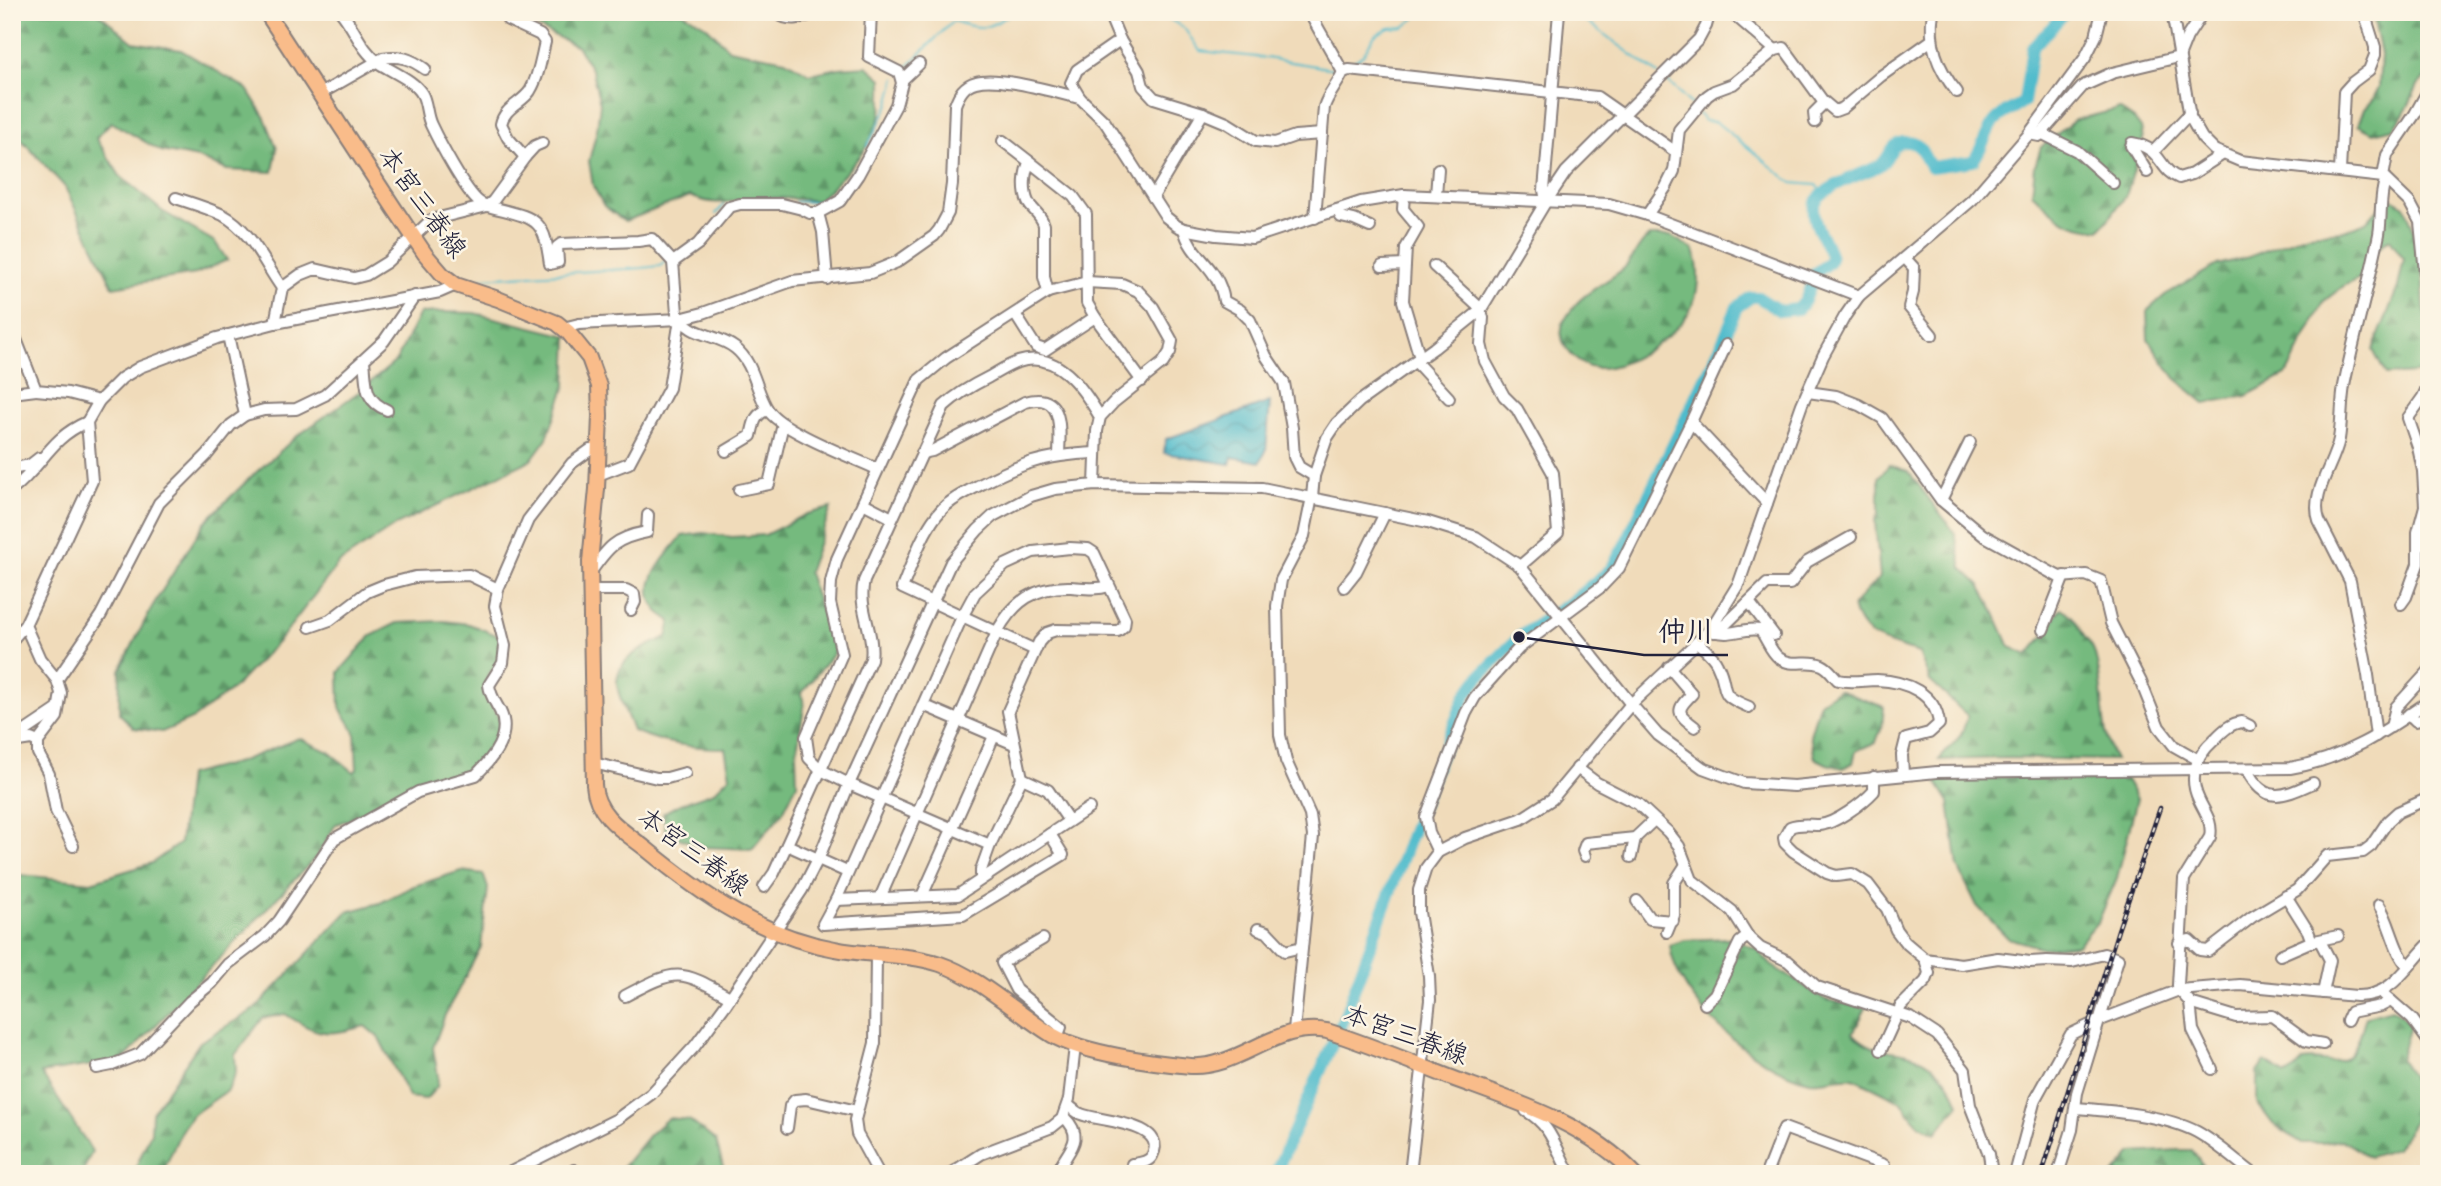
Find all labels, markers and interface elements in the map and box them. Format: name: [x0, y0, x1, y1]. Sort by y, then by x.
street label: 本宮三春線: [372, 141, 473, 264]
callout: 仲川: [1644, 606, 1728, 655]
text: 仲川: [1658, 616, 1714, 648]
street label: 本宮三春線: [632, 801, 755, 902]
street label: 本宮三春線: [1339, 999, 1472, 1071]

